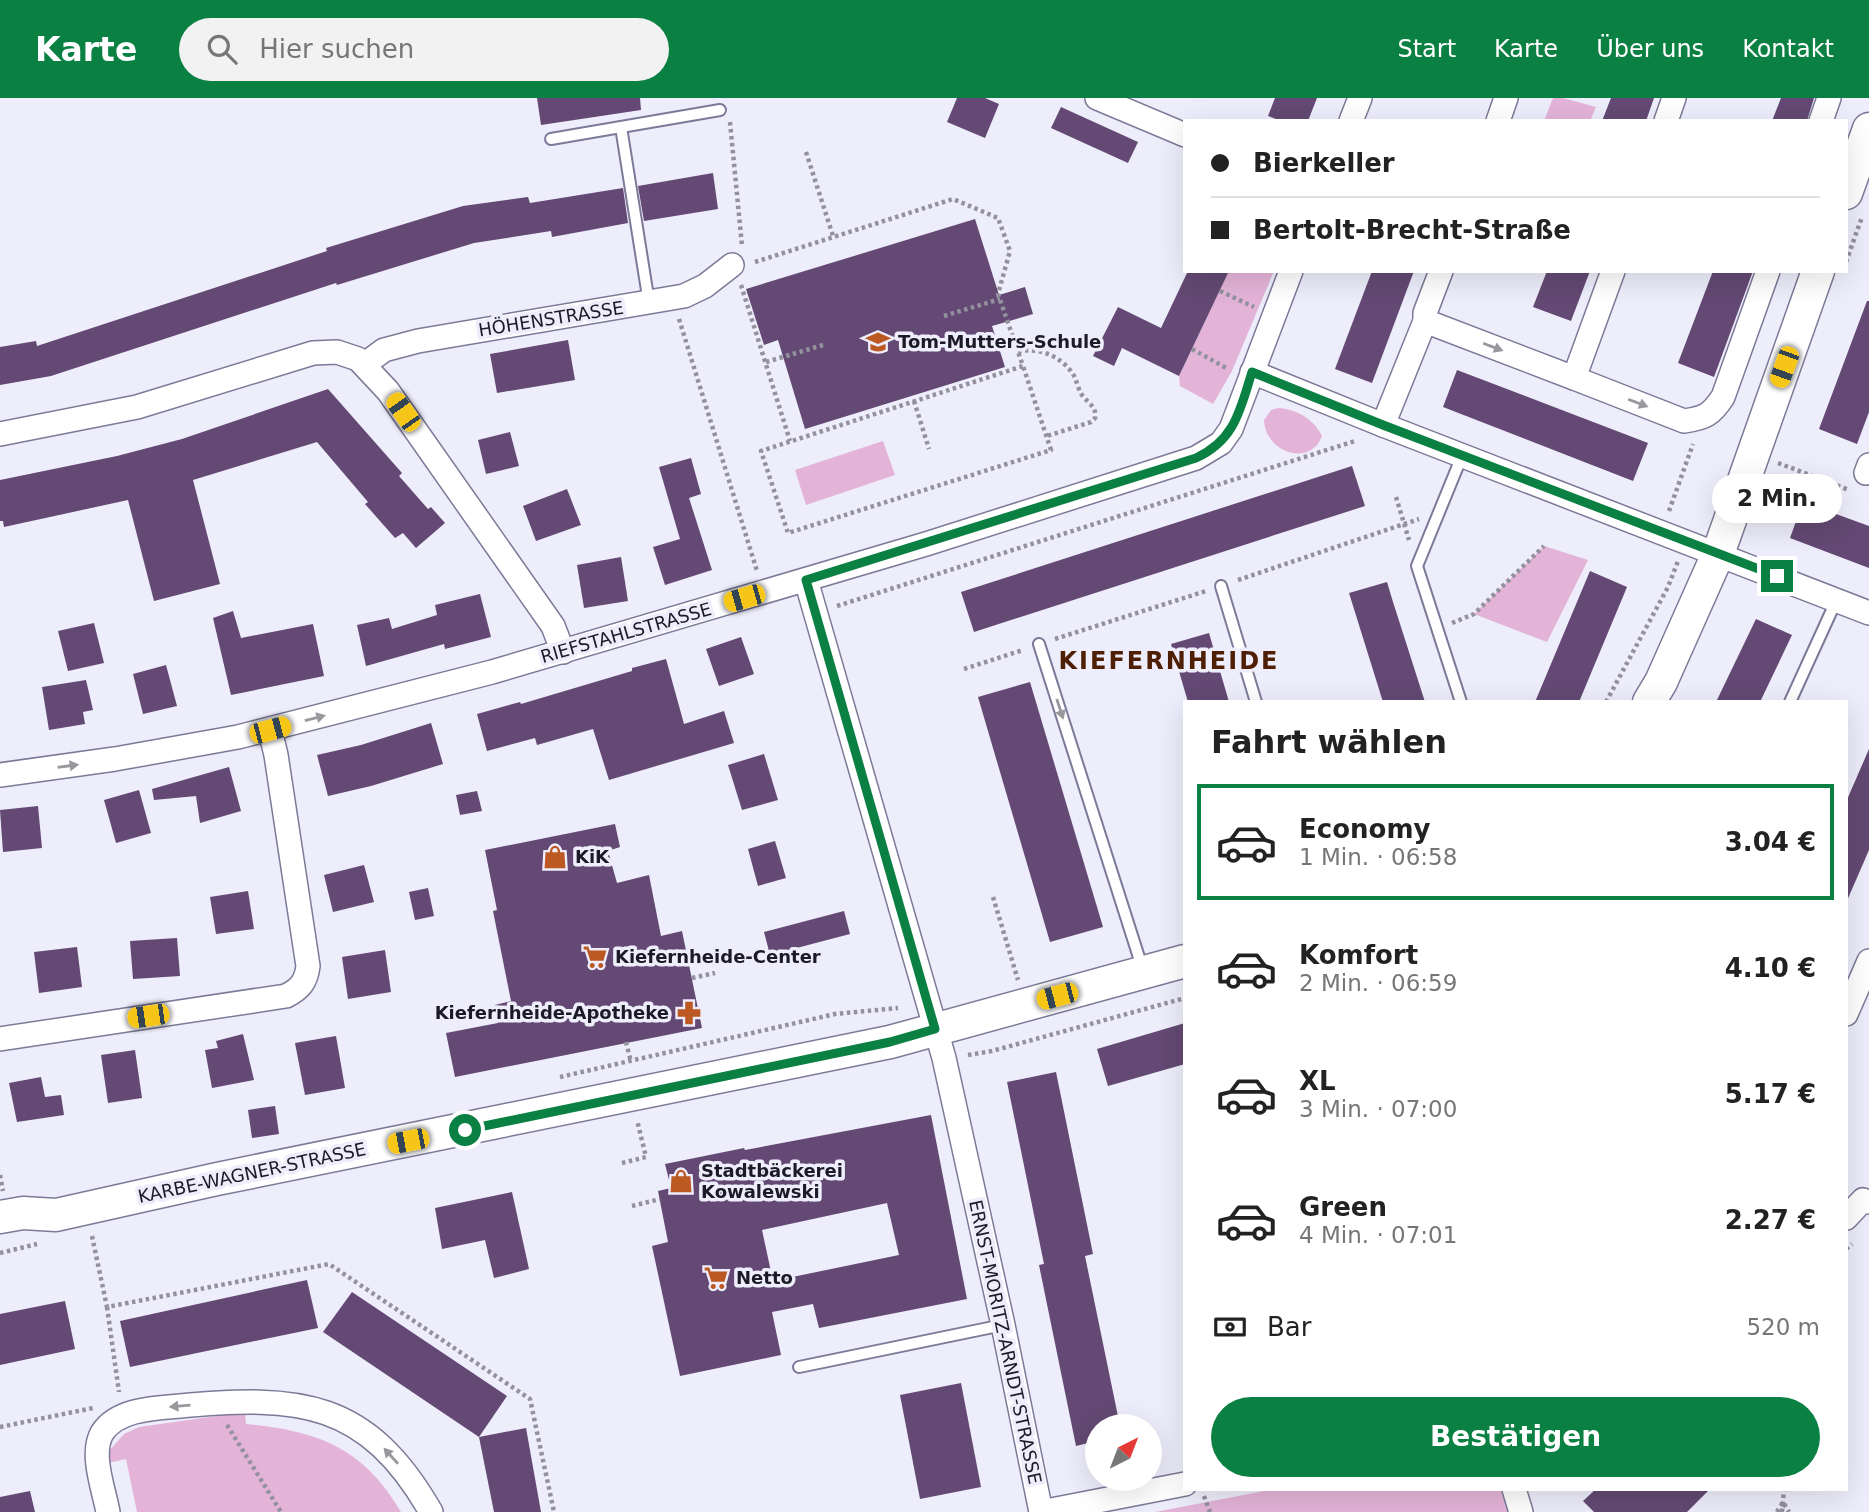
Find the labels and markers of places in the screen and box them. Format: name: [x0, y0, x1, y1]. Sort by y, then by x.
school or university icon: Tom-Mutters-Schule: [864, 328, 892, 356]
place label: Tom-Mutters-Schule: [898, 331, 1101, 352]
shop icon: KiK: [541, 843, 569, 871]
place label: KiK: [575, 846, 610, 867]
supermarket icon: Kiefernheide-Center: [581, 943, 609, 971]
place label: Kiefernheide-Center: [615, 946, 821, 967]
pharmacy icon: Kiefernheide-Apotheke: [675, 999, 703, 1027]
place label: Kiefernheide-Apotheke: [435, 1002, 669, 1023]
place label: Stadtbäckerei Kowalewski: [701, 1160, 843, 1202]
shop icon: Stadtbäckerei Kowalewski: [667, 1167, 695, 1195]
supermarket icon: Netto: [702, 1264, 730, 1292]
place label: Netto: [736, 1267, 793, 1288]

